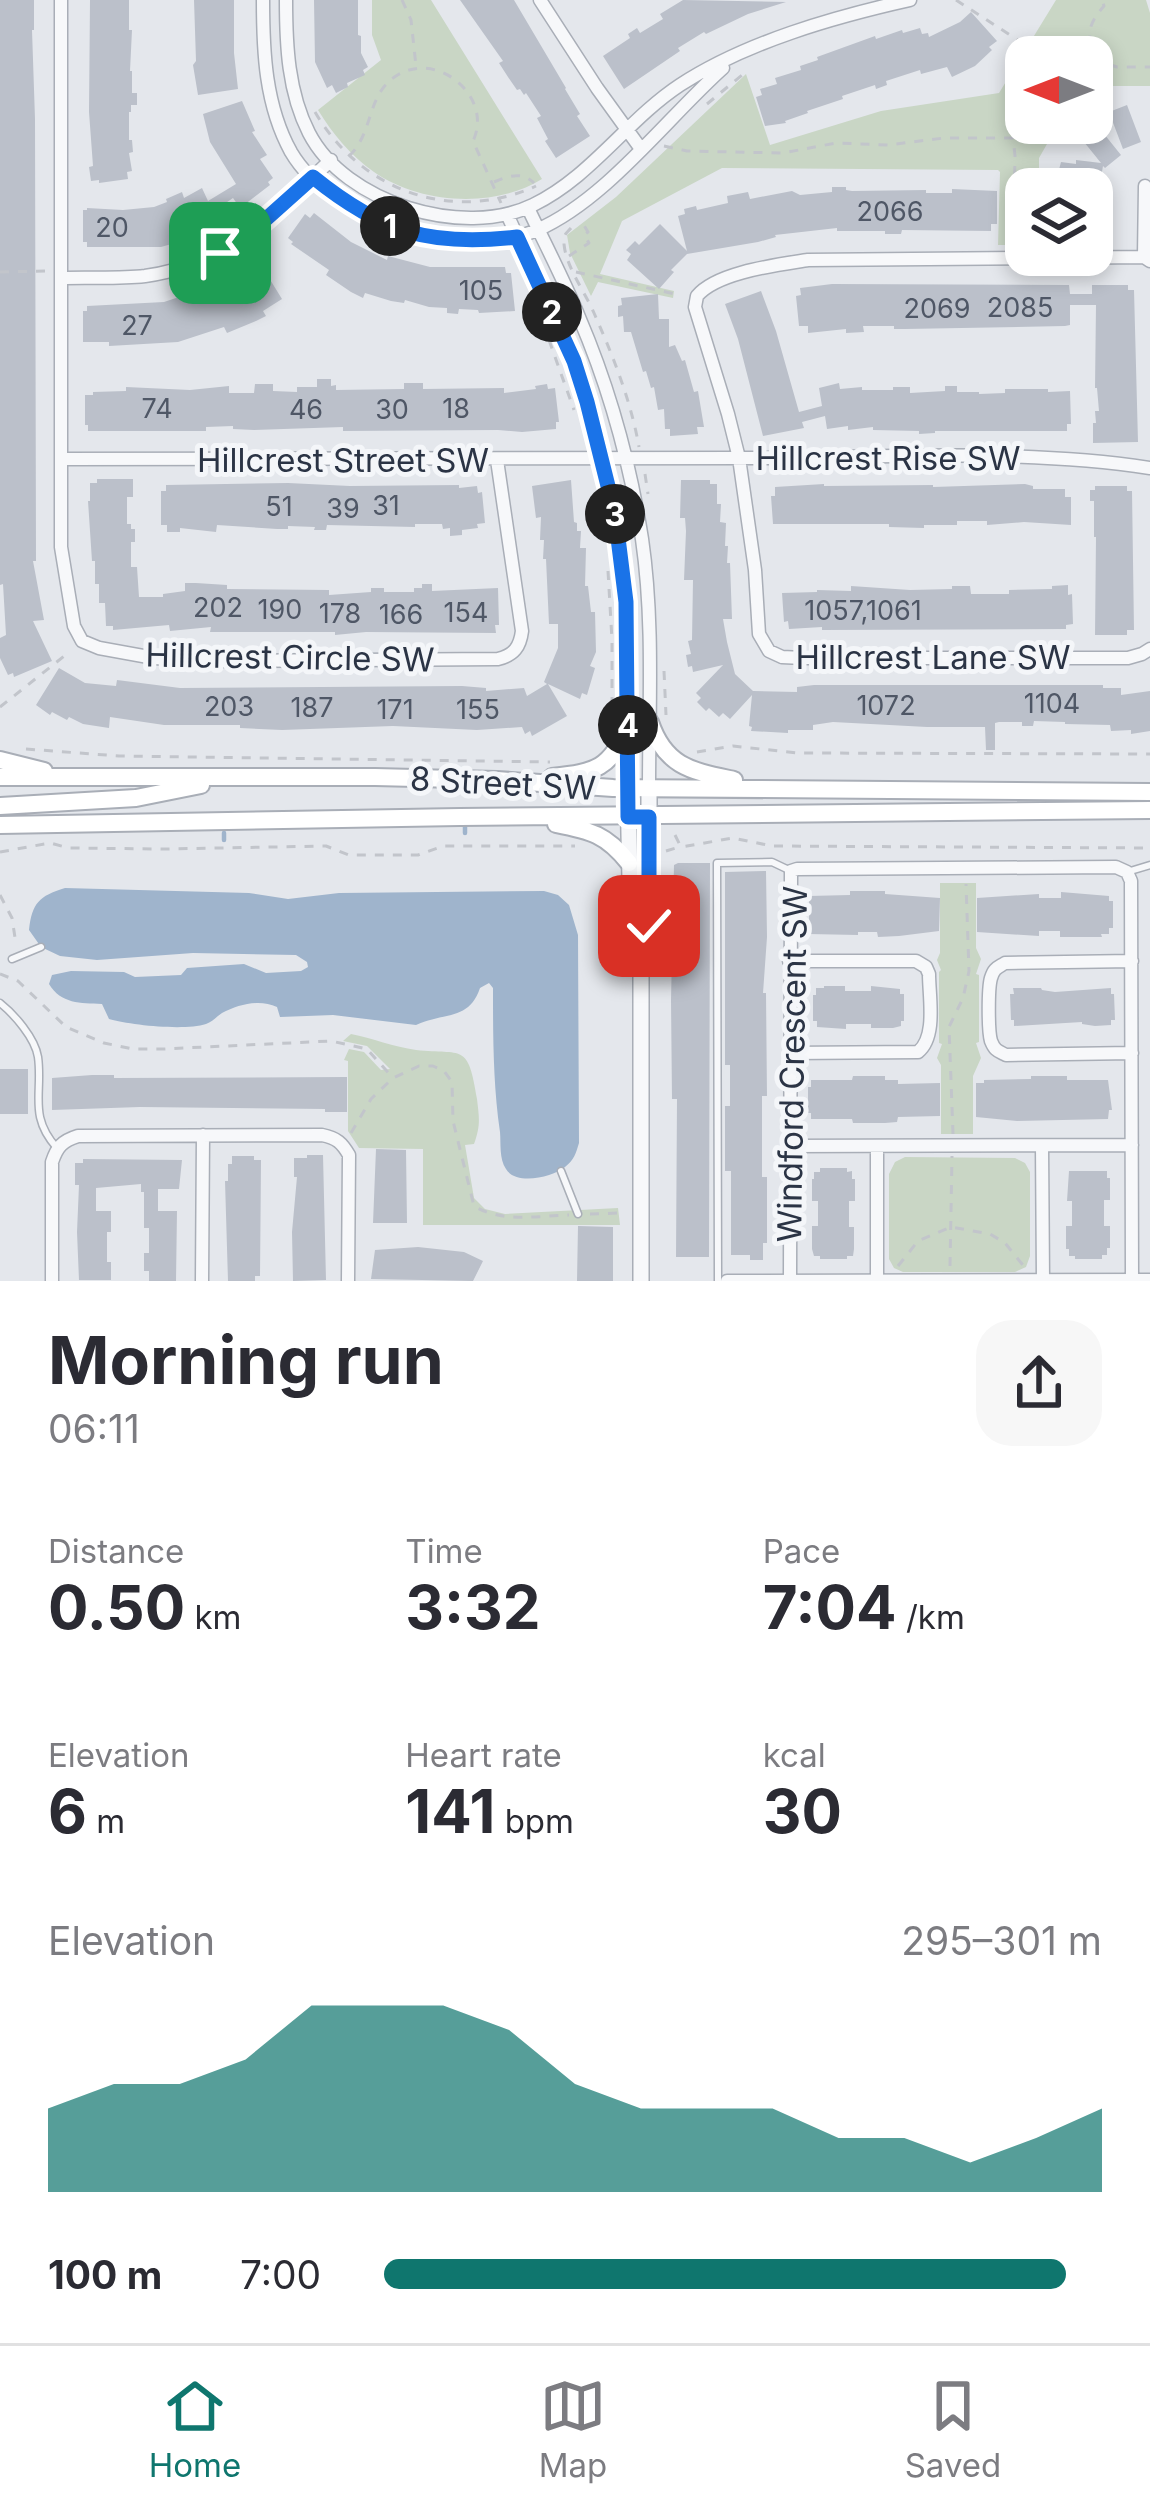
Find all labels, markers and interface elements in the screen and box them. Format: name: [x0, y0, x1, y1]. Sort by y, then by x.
north arrow: [1005, 36, 1113, 144]
map controls: [1005, 36, 1113, 276]
button: layers: [1005, 168, 1113, 276]
house number: 2066: [857, 195, 924, 228]
pin: 1: [360, 196, 420, 256]
pin: [169, 202, 271, 304]
text: 1: [383, 206, 397, 246]
house number: 20: [95, 211, 129, 244]
icon: arrive: [187, 220, 253, 286]
house number: 105: [459, 274, 503, 307]
pin: 2: [522, 282, 582, 342]
house number: 2085: [987, 291, 1053, 324]
text: 2: [542, 292, 562, 332]
house number: 2069: [904, 292, 971, 325]
house number: 27: [121, 309, 153, 342]
house number: 74: [141, 392, 173, 425]
house number: 18: [442, 392, 470, 425]
house number: 46: [289, 393, 323, 426]
house number: 30: [375, 393, 409, 426]
street label: Hillcrest Rise SW: [756, 438, 1020, 478]
street label: Hillcrest Street SW: [197, 440, 489, 480]
pin: 3: [585, 484, 645, 544]
house number: 31: [372, 489, 400, 522]
house number: 51: [265, 490, 293, 523]
house number: 39: [326, 492, 360, 525]
text: 3: [604, 494, 626, 534]
house number: 202: [193, 591, 243, 624]
house number: 190: [258, 593, 302, 626]
house number: 1057,1061: [804, 594, 922, 627]
house number: 154: [444, 596, 488, 629]
house number: 178: [319, 597, 361, 630]
house number: 166: [379, 598, 423, 631]
street label: Hillcrest Circle SW: [145, 634, 435, 680]
street label: Hillcrest Lane SW: [796, 637, 1070, 677]
house number: 1104: [1024, 687, 1080, 720]
house number: 1072: [856, 689, 916, 722]
house number: 203: [204, 690, 254, 723]
house number: 187: [291, 691, 333, 724]
house number: 171: [376, 693, 414, 726]
house number: 155: [456, 693, 500, 726]
pin: 4: [598, 695, 658, 755]
text: 4: [617, 705, 639, 745]
street label: 8 Street SW: [409, 758, 597, 808]
pin: [598, 875, 700, 977]
street label: Windford Crescent SW: [769, 885, 815, 1243]
icon: check: [616, 893, 682, 959]
text: Morning run: [48, 1320, 444, 1400]
button: share: [976, 1320, 1102, 1446]
text: 06:11: [48, 1405, 140, 1452]
text: Distance: [48, 1531, 184, 1571]
text: Time: [405, 1531, 483, 1571]
text: Pace: [763, 1531, 840, 1571]
text: 0.50: [48, 1571, 185, 1643]
text: 3:32: [405, 1571, 541, 1643]
text: 7:04: [763, 1571, 897, 1643]
text: km: [185, 1597, 241, 1637]
text: /km: [897, 1597, 965, 1637]
text: Elevation: [48, 1735, 189, 1775]
text: Heart rate: [405, 1735, 562, 1775]
text: kcal: [763, 1735, 826, 1775]
text: 6: [48, 1775, 87, 1847]
text: 141: [405, 1775, 495, 1847]
text: 30: [763, 1775, 842, 1847]
text: m: [87, 1801, 125, 1841]
text: bpm: [495, 1801, 574, 1841]
text: Elevation: [48, 1917, 215, 1964]
text: 295–301 m: [901, 1917, 1102, 1964]
text: 100 m: [48, 2251, 162, 2298]
text: 7:00: [240, 2251, 321, 2298]
tab: Home: [149, 2373, 241, 2485]
tab: Map: [539, 2373, 607, 2485]
tab: Saved: [905, 2373, 1001, 2485]

